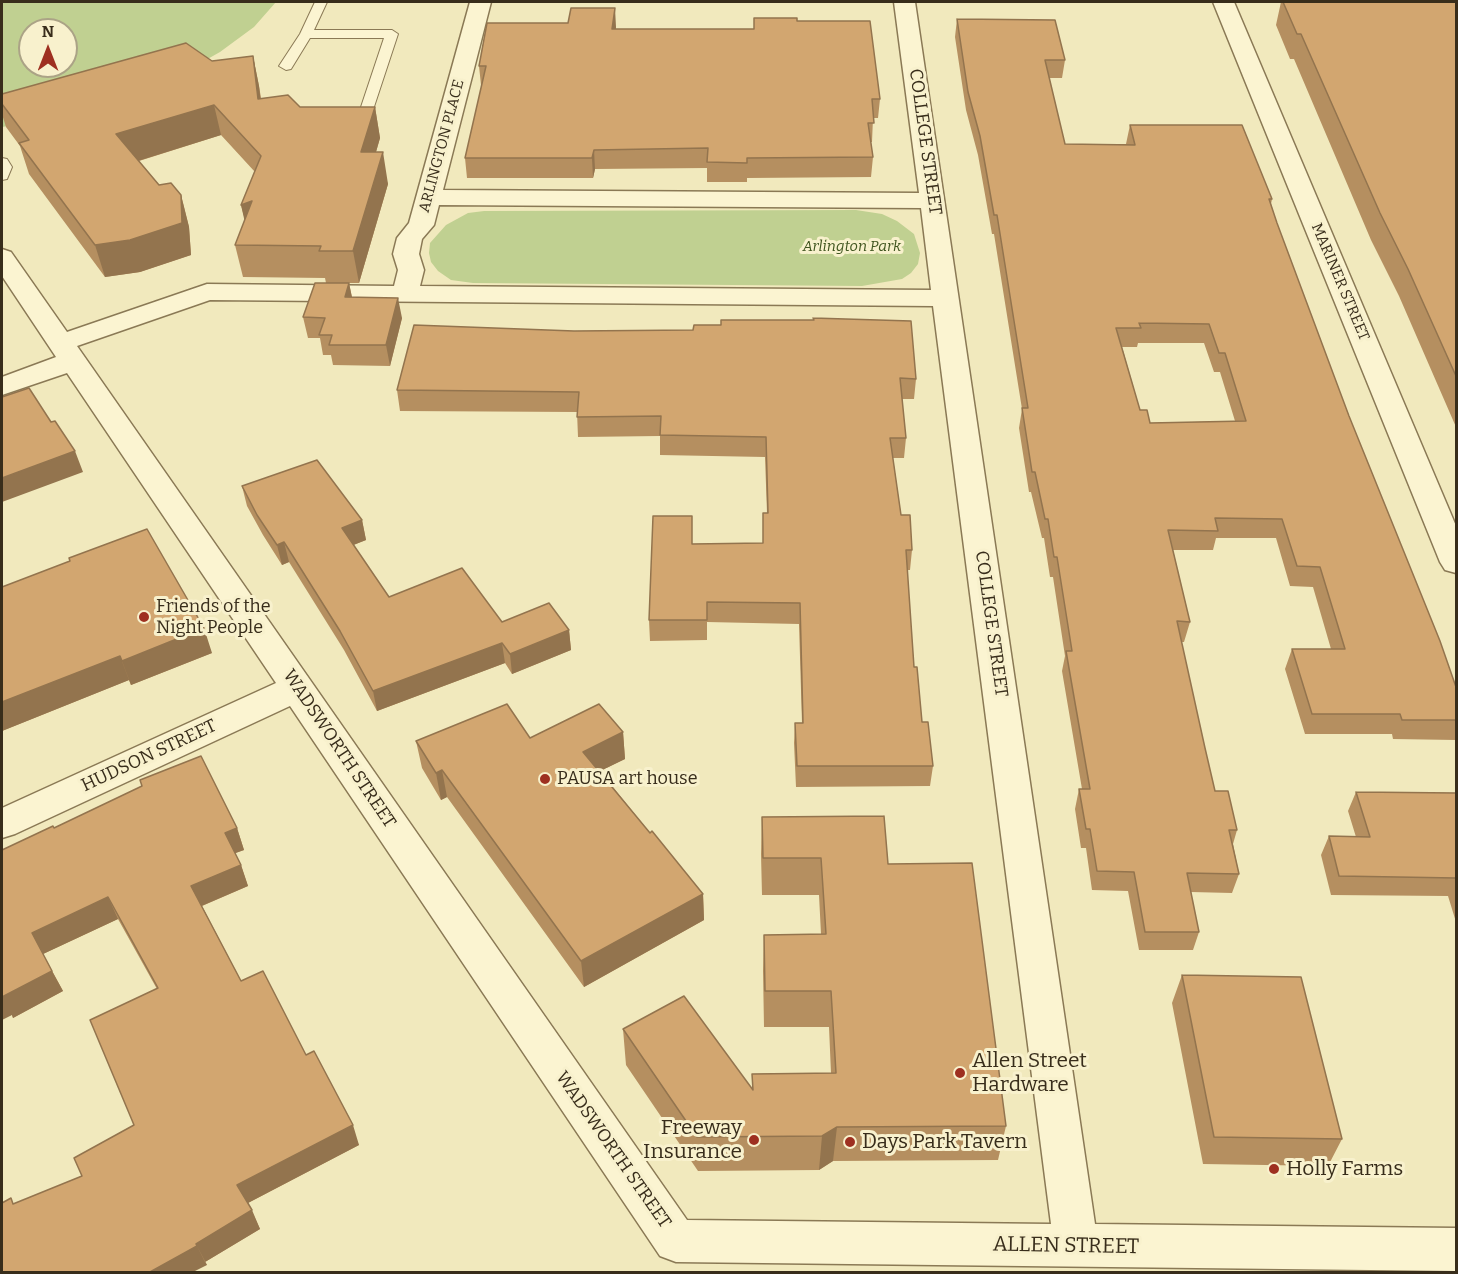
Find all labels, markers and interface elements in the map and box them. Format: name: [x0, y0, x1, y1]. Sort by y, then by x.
north arrow: [18, 18, 78, 78]
text: N: [42, 22, 54, 41]
street label: COLLEGE STREET: [904, 67, 946, 217]
street label: ARLINGTON PLACE: [416, 78, 468, 214]
street label: MARINER STREET: [1307, 221, 1373, 343]
park label: Arlington Park: [803, 238, 901, 256]
street label: COLLEGE STREET: [970, 549, 1012, 699]
place label: Friends of the Night People: [156, 596, 271, 638]
marker: Friends of the Night People: [137, 610, 151, 624]
street label: WADSWORTH STREET: [278, 666, 400, 832]
street label: HUDSON STREET: [78, 715, 220, 797]
place label: PAUSA art house: [557, 768, 698, 790]
marker: PAUSA art house: [538, 772, 552, 786]
place label: Allen Street Hardware: [972, 1048, 1087, 1098]
marker: Allen Street Hardware: [953, 1066, 967, 1080]
street label: WADSWORTH STREET: [551, 1067, 675, 1233]
place label: Freeway Insurance: [643, 1115, 742, 1165]
place label: Days Park Tavern: [862, 1129, 1027, 1155]
marker: Freeway Insurance: [747, 1133, 761, 1147]
marker: Days Park Tavern: [843, 1135, 857, 1149]
place label: Holly Farms: [1286, 1156, 1403, 1182]
marker: Holly Farms: [1267, 1162, 1281, 1176]
street label: ALLEN STREET: [993, 1232, 1139, 1260]

